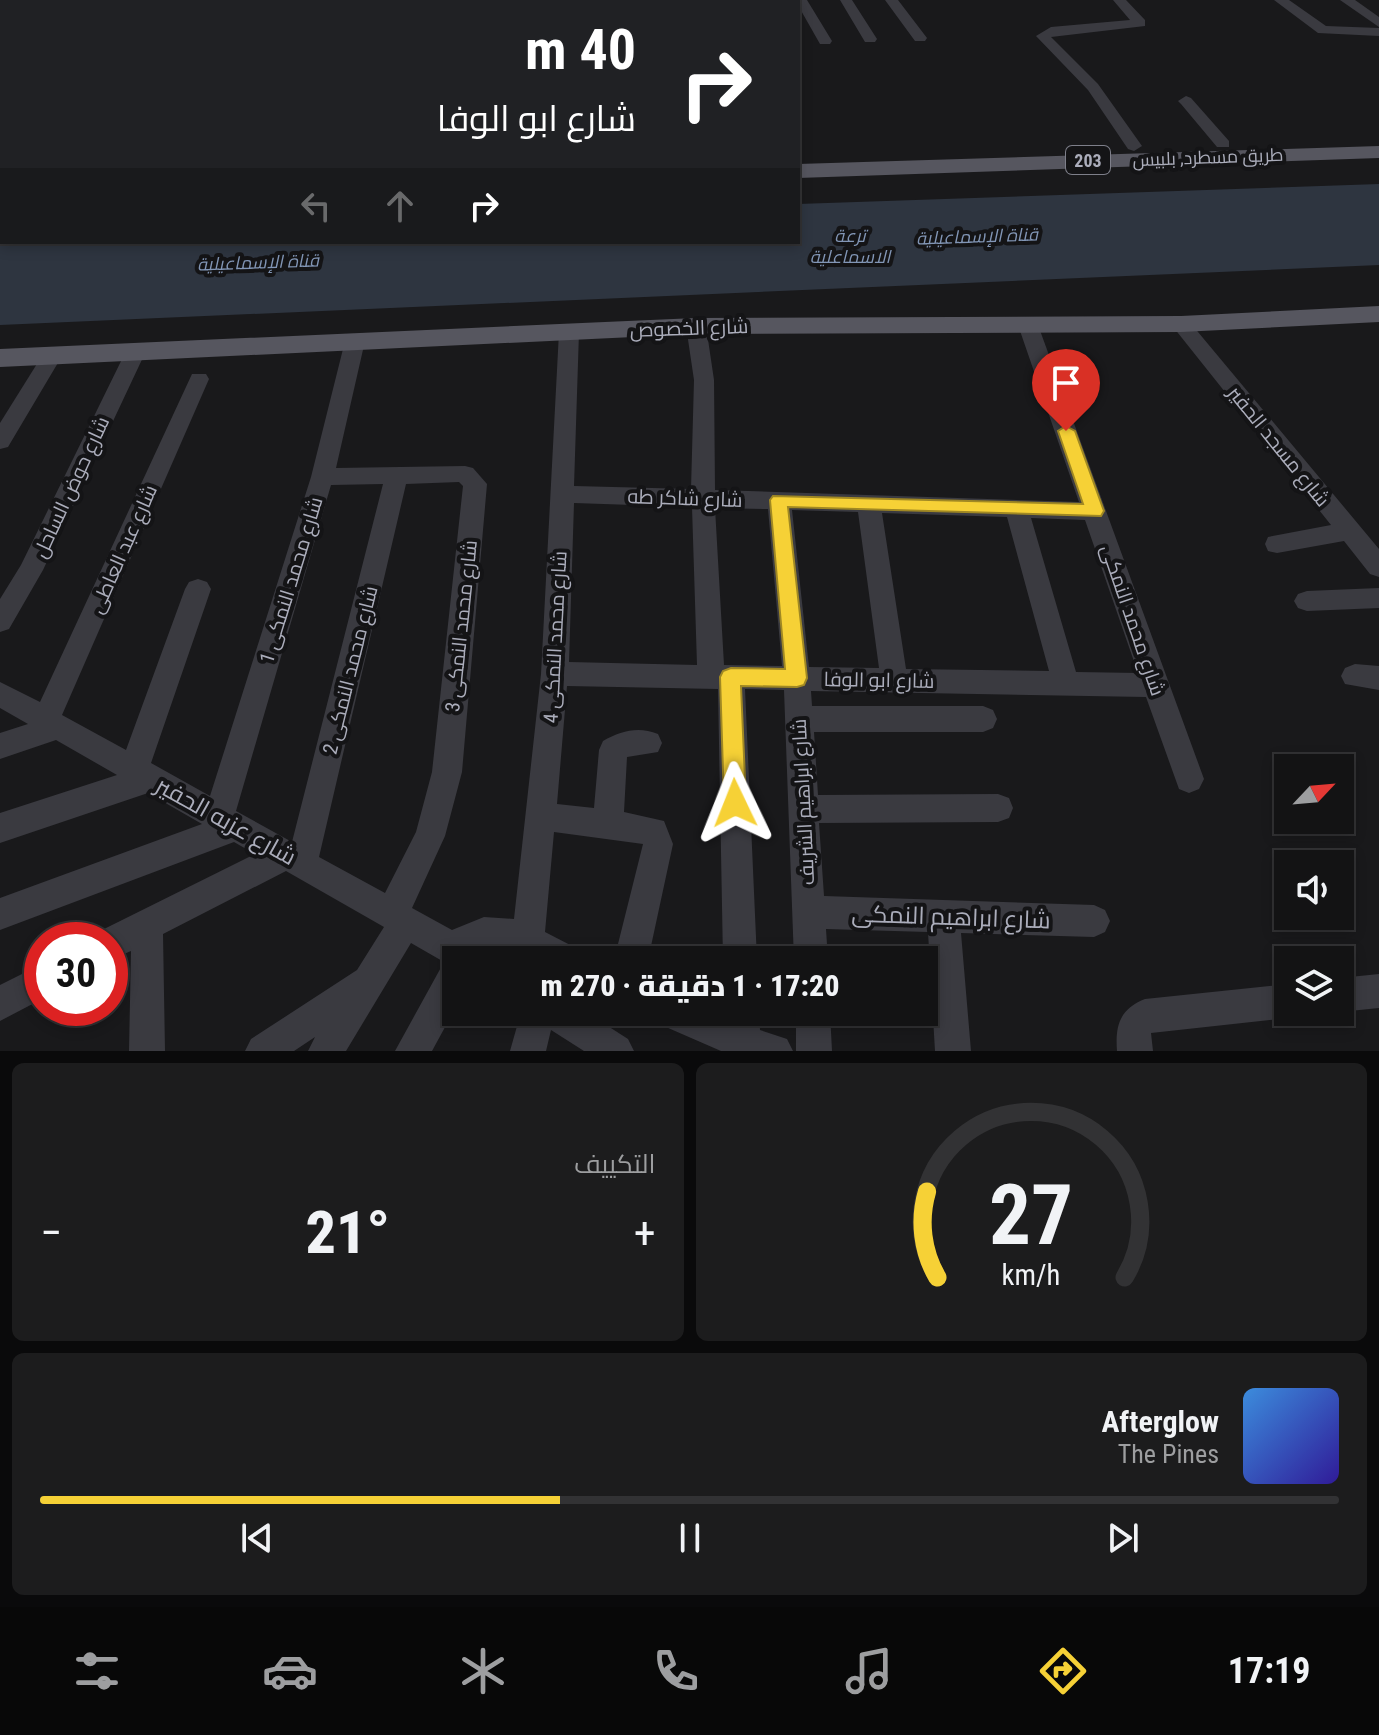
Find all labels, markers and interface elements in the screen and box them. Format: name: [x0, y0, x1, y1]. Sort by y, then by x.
text: 40 m: [525, 17, 636, 83]
icon: right: [664, 32, 768, 136]
text: شارع ابو الوفا: [437, 98, 636, 140]
street label: طريق مسطرد, بلبيس: [1132, 144, 1284, 172]
road number: 203: [1066, 146, 1110, 174]
icon: left: [294, 184, 338, 228]
icon: ahead: [378, 184, 422, 228]
icon: right: [462, 184, 506, 228]
water label: قناة الإسماعيلية: [916, 223, 1039, 250]
water label: ترعة الاسماعلية: [810, 225, 892, 267]
water label: قناة الإسماعيلية: [197, 249, 320, 276]
street label: شارع الخصوص: [629, 314, 749, 344]
pin: [1032, 349, 1100, 431]
icon: arrive: [1044, 361, 1088, 405]
street label: شارع مسجد الحفير: [1221, 380, 1335, 512]
street label: شارع حوض الساحل: [28, 412, 116, 562]
street label: شارع عبد العاطى: [84, 481, 164, 618]
street label: شارع شاكر طه: [627, 484, 743, 514]
street label: شارع محمد النمكى 1: [254, 494, 330, 667]
street label: شارع محمد النمكى 3: [440, 539, 484, 713]
street label: شارع محمد النمكى: [1094, 541, 1170, 699]
street label: شارع محمد النمكى 4: [539, 550, 573, 724]
street label: شارع محمد النمكى 2: [317, 583, 384, 757]
street label: شارع ابو الوفا: [823, 667, 935, 695]
street label: شارع ابراهيم الشريف: [787, 718, 821, 886]
north arrow: [1274, 754, 1354, 834]
map controls: [1274, 754, 1354, 1026]
position arrow: [693, 761, 777, 845]
street label: شارع عزبه الحفير: [148, 770, 301, 873]
button: sound: [1274, 850, 1354, 930]
street label: شارع ابراهيم النمكى: [851, 900, 1051, 936]
speed limit sign: 30: [24, 922, 128, 1026]
button: layers: [1274, 946, 1354, 1026]
text: 17:20 · 1 دقيقة · 270 m: [541, 968, 839, 1003]
text: التكييف: [574, 1149, 656, 1179]
text: 27: [989, 1167, 1073, 1264]
text: 21°: [306, 1197, 390, 1268]
text: −: [40, 1207, 62, 1259]
text: +: [634, 1207, 656, 1259]
text: km/h: [1002, 1258, 1061, 1292]
text: Afterglow: [1101, 1404, 1219, 1439]
text: The Pines: [1118, 1439, 1219, 1469]
icon: previous: [235, 1516, 279, 1560]
icon: pause: [668, 1516, 712, 1560]
icon: next: [1101, 1516, 1145, 1560]
icon: filters: [69, 1643, 125, 1699]
icon: car: [262, 1643, 318, 1699]
icon: climate: [455, 1643, 511, 1699]
icon: phone: [648, 1643, 704, 1699]
icon: music: [841, 1643, 897, 1699]
icon: directions: [1035, 1643, 1091, 1699]
text: 17:19: [1228, 1650, 1310, 1692]

